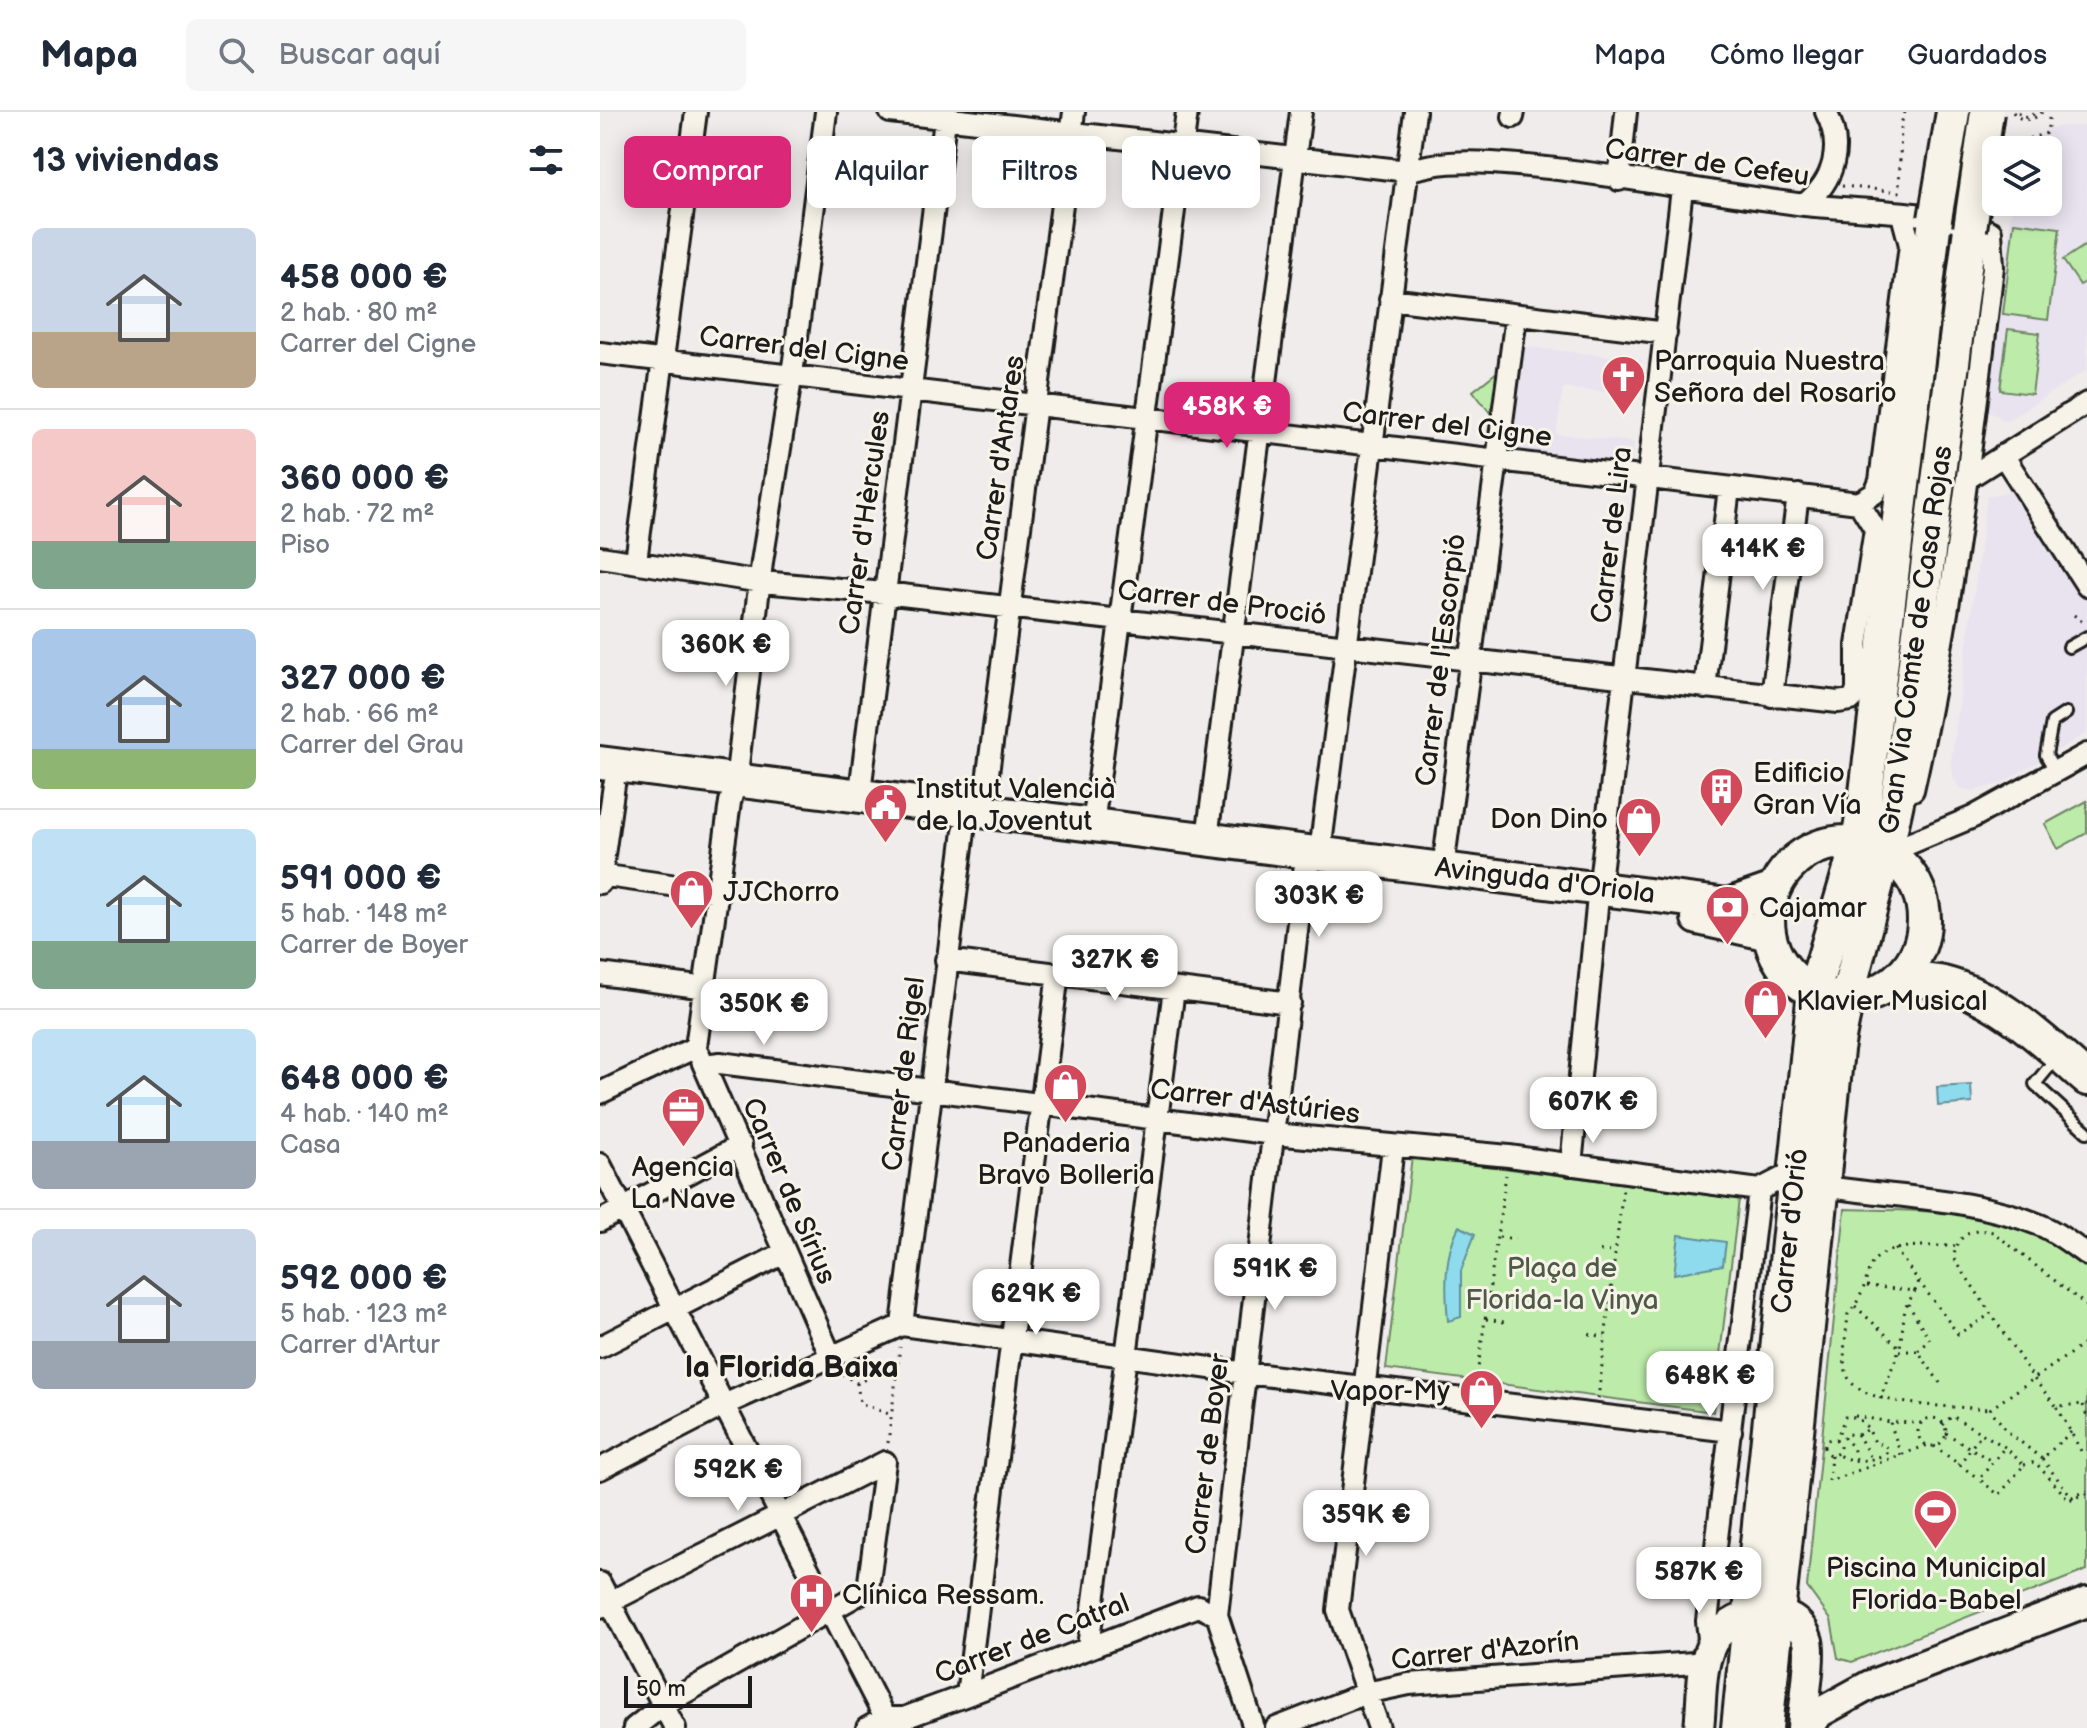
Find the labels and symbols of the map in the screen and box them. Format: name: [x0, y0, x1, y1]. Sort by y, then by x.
street label: Carrer de Cefeu: [1603, 132, 1811, 194]
street label: Carrer del Cigne: [697, 320, 911, 378]
place label: Parroquia Nuestra Señora del Rosario: [1654, 345, 1897, 410]
street label: Carrer d'Antares: [970, 353, 1032, 563]
church icon: Parroquia Nuestra Señora del Rosario: [1599, 353, 1647, 416]
pin: 458K €: [1162, 382, 1292, 450]
street label: Carrer del Cigne: [1340, 396, 1554, 454]
street label: Carrer d'Hèrcules: [833, 409, 897, 637]
street label: Gran Via Comte de Casa Rojas: [1872, 444, 1960, 836]
street label: Carrer de Lira: [1585, 445, 1639, 625]
pin: 414K €: [1698, 524, 1828, 592]
street label: Carrer de l'Escorpió: [1409, 532, 1473, 788]
street label: Carrer de Proció: [1116, 574, 1328, 632]
pin: 360K €: [661, 620, 791, 688]
place label: Edificio Gran Vía: [1753, 757, 1862, 822]
building icon: Edificio Gran Vía: [1698, 765, 1746, 828]
place label: Institut Valencià de la Joventut: [916, 773, 1116, 838]
public building icon: Institut Valencià de la Joventut: [861, 781, 909, 844]
shop icon: Don Dino: [1615, 795, 1663, 858]
place label: Don Dino: [1490, 803, 1608, 836]
street label: Avinguda d'Oriola: [1433, 851, 1657, 911]
shop icon: JJChorro: [668, 868, 716, 931]
pin: 303K €: [1254, 871, 1384, 939]
place label: JJChorro: [723, 876, 840, 909]
bank icon: Cajamar: [1704, 884, 1752, 947]
place label: Cajamar: [1759, 892, 1867, 925]
pin: 327K €: [1050, 935, 1180, 1003]
street label: Carrer de Rigel: [876, 975, 932, 1173]
shop icon: Klavier Musical: [1741, 977, 1789, 1040]
pin: 350K €: [699, 979, 829, 1047]
place label: Klavier Musical: [1796, 985, 1987, 1018]
shop icon: Panaderia Bravo Bolleria: [1042, 1062, 1090, 1125]
street label: Carrer d'Astúries: [1148, 1073, 1362, 1131]
pin: 607K €: [1528, 1077, 1658, 1145]
office icon: Agencia La Nave: [659, 1086, 707, 1149]
street label: Carrer de Sírius: [735, 1093, 843, 1289]
place label: Panaderia Bravo Bolleria: [977, 1127, 1155, 1192]
street label: Carrer d'Orió: [1765, 1147, 1815, 1315]
place label: Agencia La Nave: [630, 1151, 736, 1216]
pin: 591K €: [1210, 1244, 1340, 1312]
park label: Plaça de Florida-la Vinya: [1465, 1252, 1659, 1317]
pin: 629K €: [971, 1269, 1101, 1337]
district label: la Florida Baixa: [685, 1350, 899, 1386]
street label: Carrer de Boyer: [1179, 1351, 1237, 1556]
pin: 648K €: [1645, 1351, 1775, 1419]
shop icon: Vapor-My: [1457, 1367, 1505, 1430]
place label: Vapor-My: [1331, 1375, 1450, 1408]
pin: 592K €: [673, 1445, 803, 1513]
sports icon: Piscina Municipal Florida-Babel: [1912, 1487, 1960, 1550]
pin: 359K €: [1301, 1490, 1431, 1558]
pin: 587K €: [1634, 1547, 1764, 1615]
place label: Piscina Municipal Florida-Babel: [1826, 1552, 2046, 1617]
hospital icon: Clínica Ressam.: [787, 1571, 835, 1634]
place label: Clínica Ressam.: [842, 1579, 1044, 1612]
street label: Carrer de Catral: [930, 1587, 1134, 1691]
street label: Carrer d'Azorín: [1389, 1625, 1581, 1677]
scale bar: [624, 1672, 752, 1708]

